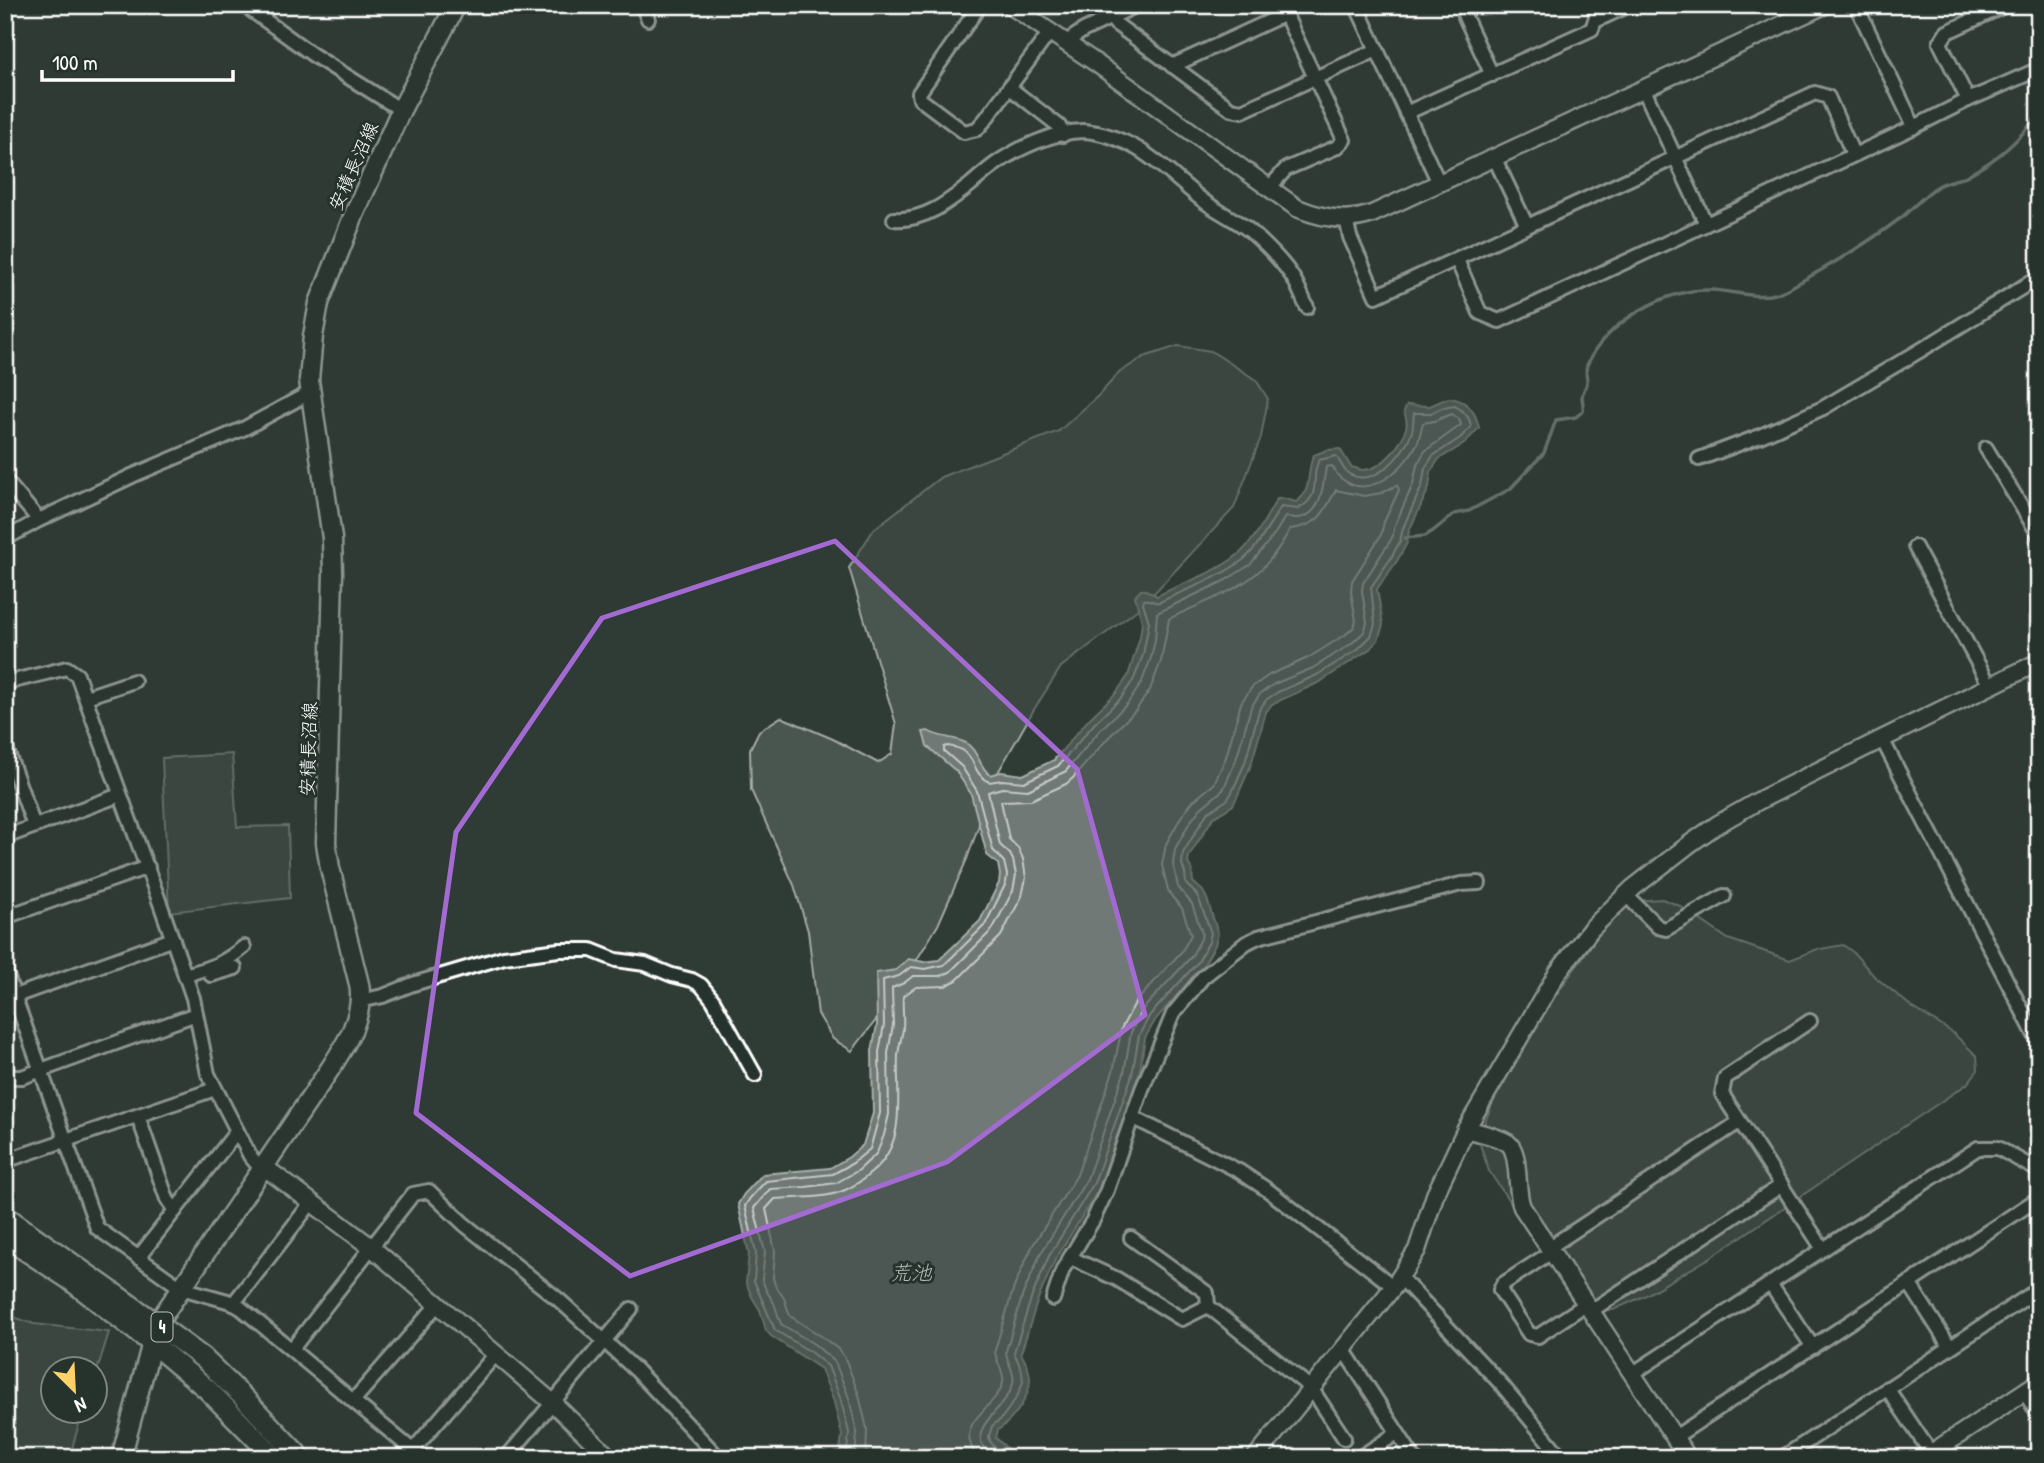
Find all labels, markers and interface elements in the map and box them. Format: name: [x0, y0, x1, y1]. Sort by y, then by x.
scale bar: [42, 38, 233, 82]
text: 100 m: [52, 48, 98, 77]
street label: 安積長沼線: [322, 117, 384, 215]
street label: 安積長沼線: [293, 701, 323, 797]
water label: 荒池: [890, 1258, 933, 1287]
road number: 4: [152, 1312, 172, 1342]
north arrow: [38, 1354, 108, 1424]
text: N: [71, 1392, 91, 1419]

